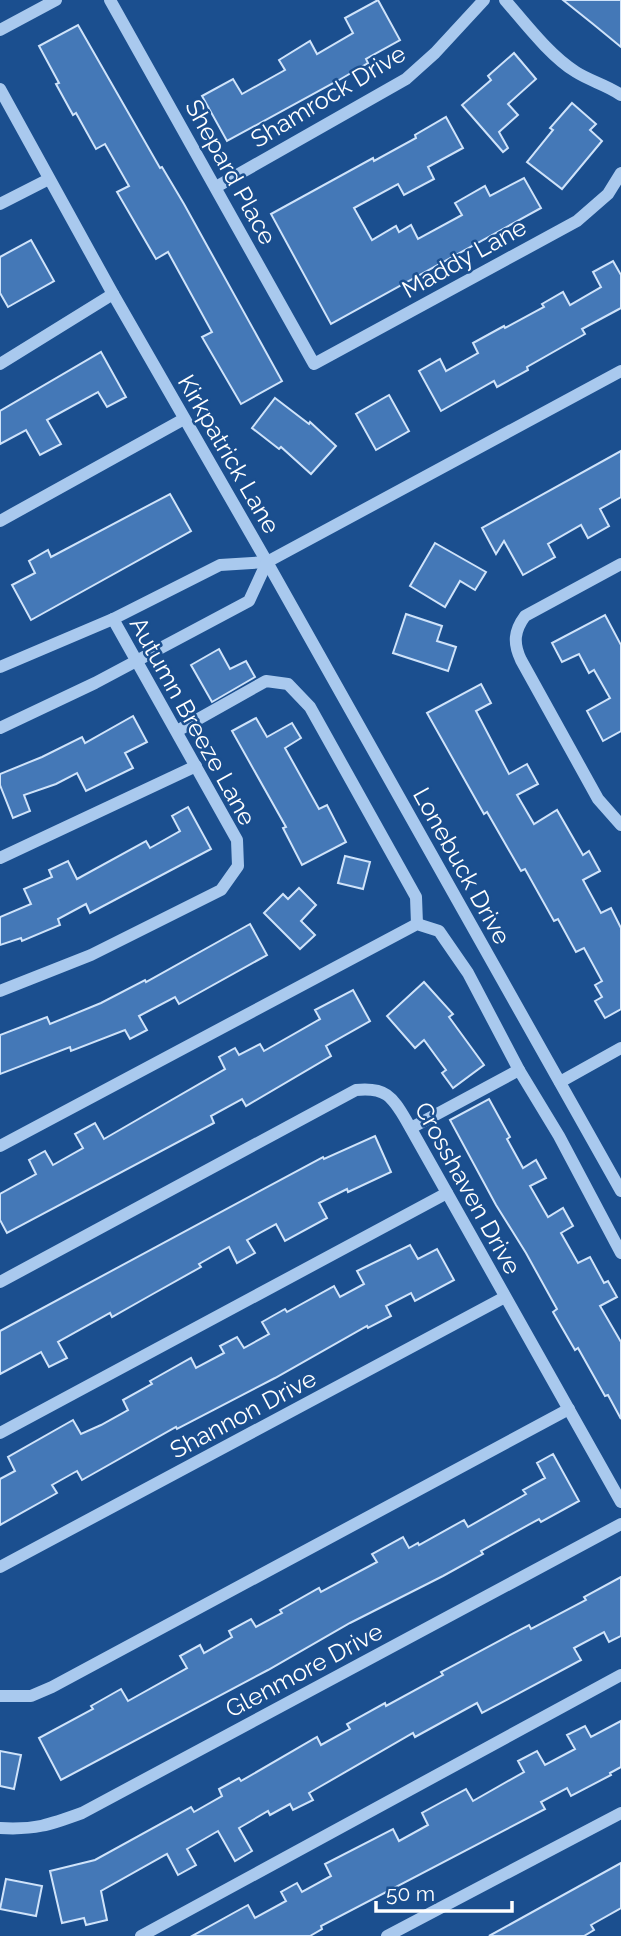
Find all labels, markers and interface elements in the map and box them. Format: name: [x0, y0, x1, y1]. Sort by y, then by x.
street label: Shamrock Drive: [245, 38, 411, 154]
street label: Shepard Place: [179, 94, 283, 250]
street label: Maddy Lane: [397, 212, 531, 304]
street label: Kirkpatrick Lane: [172, 369, 286, 539]
street label: Autumn Breeze Lane: [124, 612, 262, 830]
street label: Lonebuck Drive: [407, 783, 517, 949]
street label: Crosshaven Drive: [409, 1097, 527, 1279]
street label: Shannon Drive: [165, 1363, 321, 1465]
street label: Glenmore Drive: [221, 1616, 387, 1724]
scale bar: [376, 1870, 512, 1914]
text: 50 m: [386, 1881, 435, 1906]

